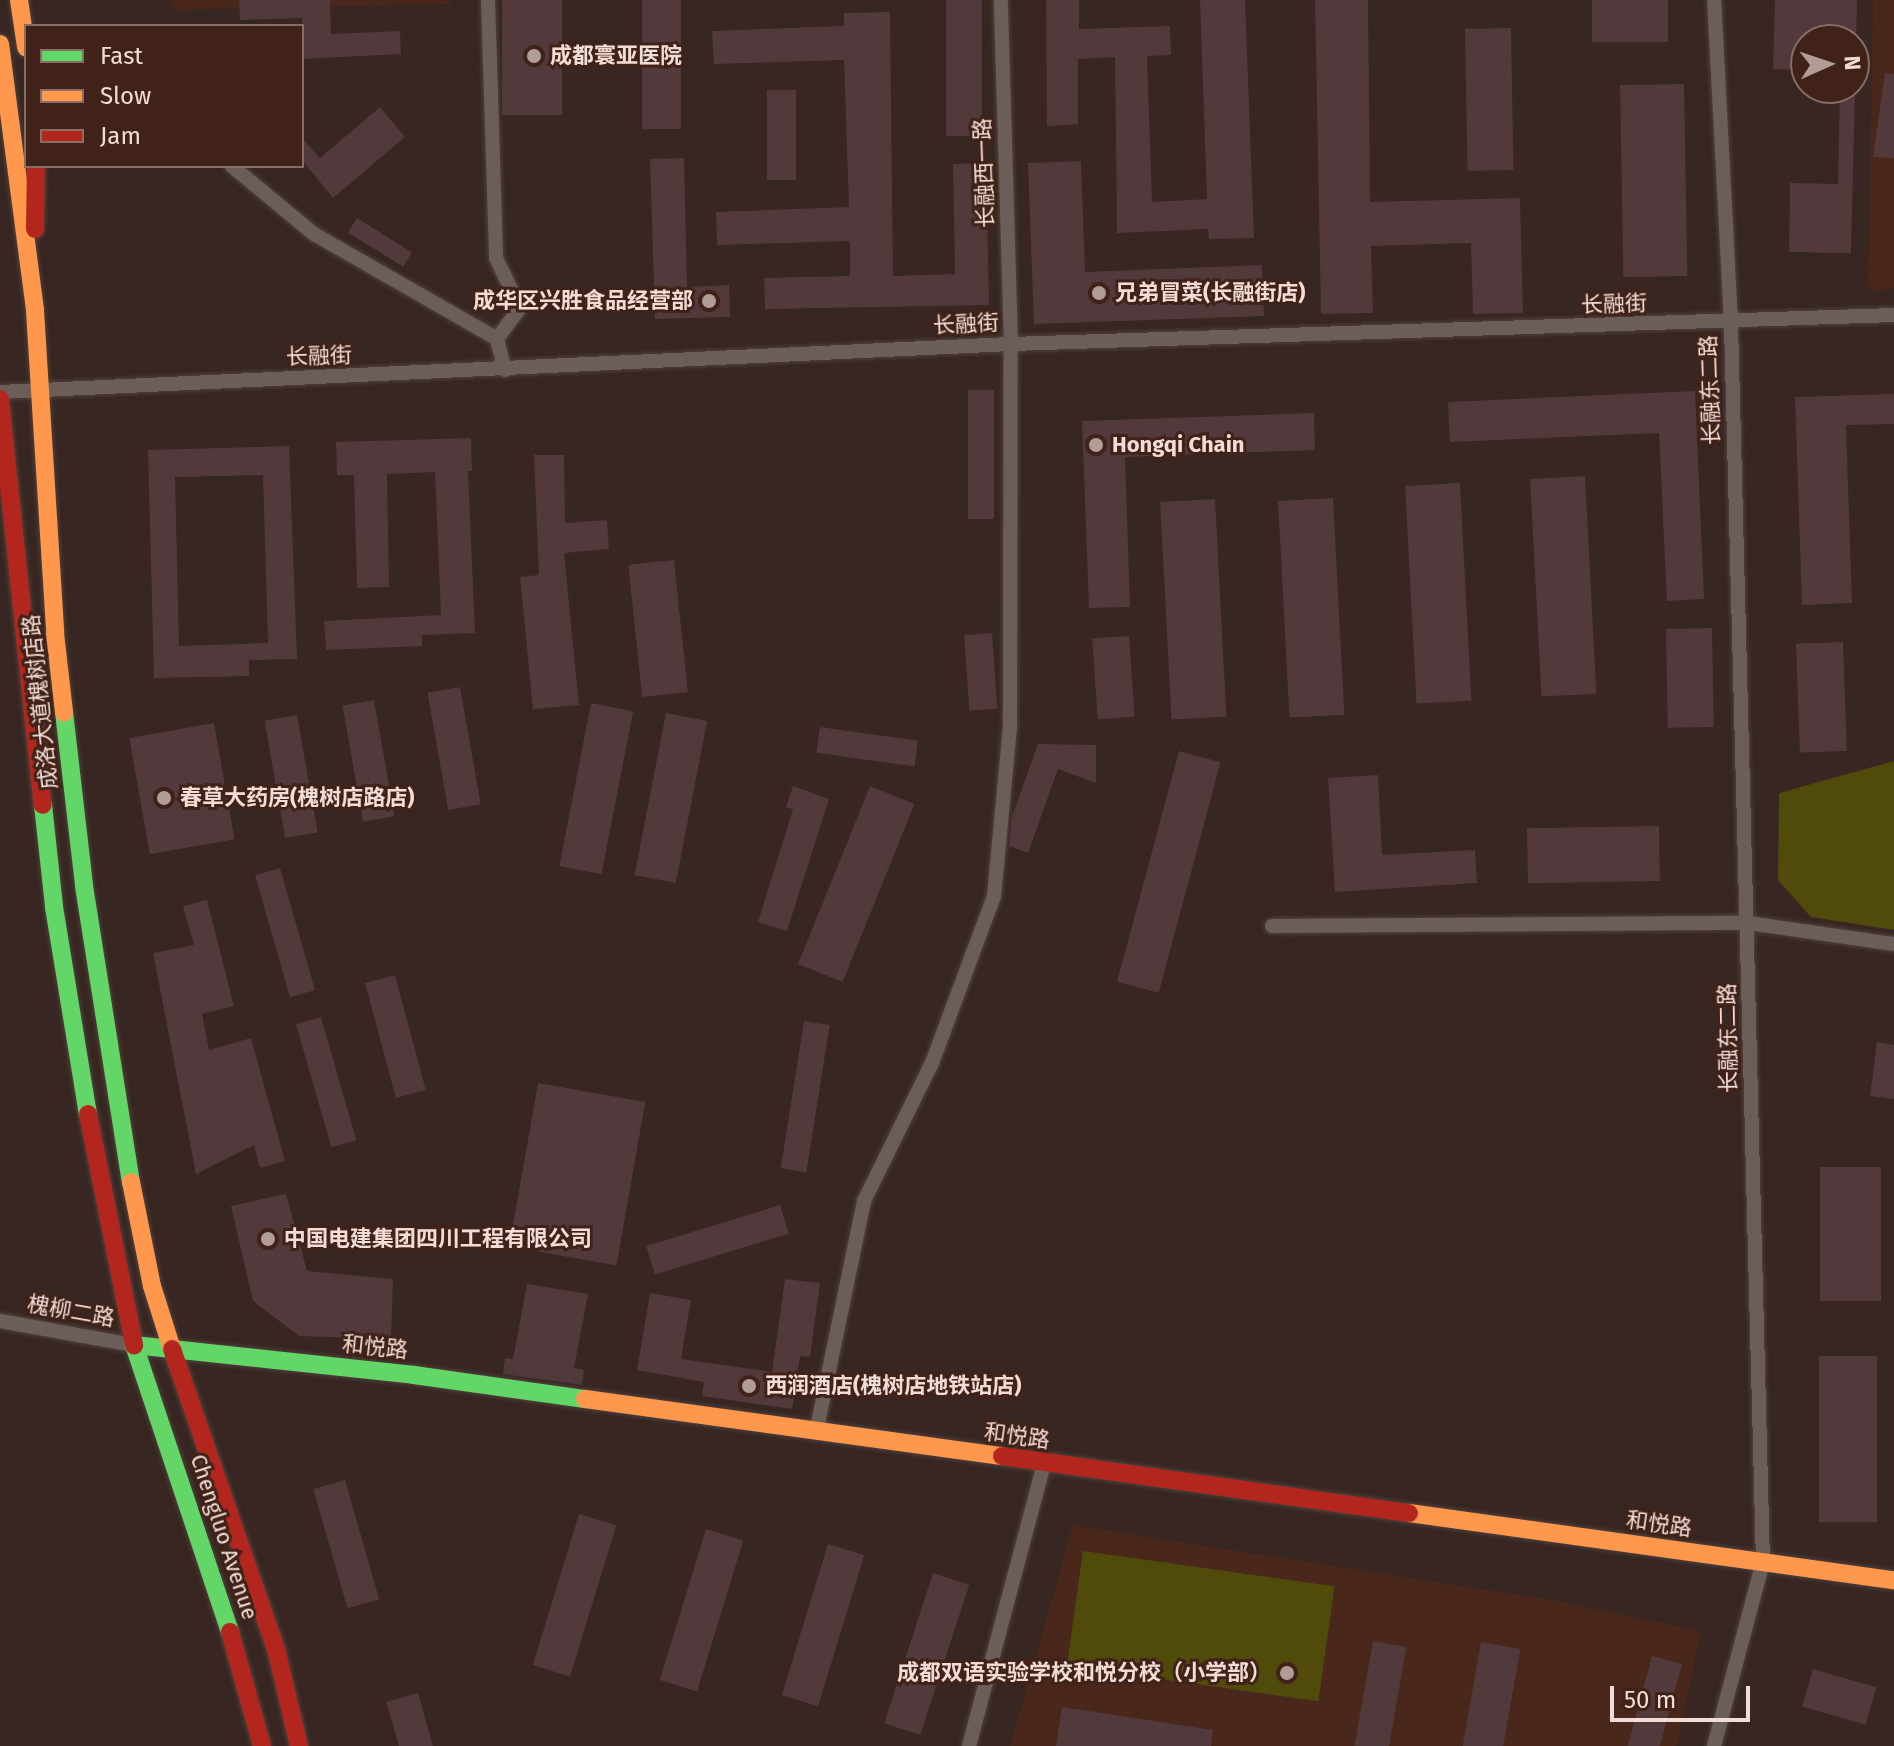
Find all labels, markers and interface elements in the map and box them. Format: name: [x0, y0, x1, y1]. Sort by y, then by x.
legend: [24, 24, 304, 168]
north arrow: [1790, 24, 1870, 104]
text: Fast: [100, 42, 143, 70]
place label: 成都寰亚医院: [550, 43, 682, 69]
marker: 成都寰亚医院: [525, 47, 543, 65]
text: N: [1839, 55, 1866, 71]
text: Slow: [100, 82, 151, 110]
street label: 长融西一路: [969, 118, 999, 228]
text: Jam: [100, 122, 141, 150]
place label: 兄弟冒菜(长融街店): [1115, 280, 1305, 306]
marker: 兄弟冒菜(长融街店): [1090, 284, 1108, 302]
place label: 成华区兴胜食品经营部: [473, 288, 693, 314]
street label: 长融街: [1581, 290, 1647, 318]
marker: 成华区兴胜食品经营部: [700, 292, 718, 310]
street label: 长融街: [932, 309, 1000, 339]
street label: 长融东二路: [1695, 335, 1725, 445]
street label: 长融街: [286, 342, 352, 370]
place label: Hongqi Chain: [1112, 432, 1245, 458]
marker: Hongqi Chain: [1087, 436, 1105, 454]
street label: 成洛大道槐树店路: [18, 613, 62, 791]
place label: 春草大药房(槐树店路店): [180, 785, 414, 811]
marker: 春草大药房(槐树店路店): [155, 789, 173, 807]
street label: 长融东二路: [1714, 983, 1742, 1093]
place label: 中国电建集团四川工程有限公司: [284, 1226, 592, 1252]
marker: 中国电建集团四川工程有限公司: [259, 1230, 277, 1248]
street label: 槐柳二路: [25, 1290, 117, 1332]
street label: 和悦路: [341, 1330, 409, 1364]
place label: 西润酒店(槐树店地铁站店): [765, 1373, 1021, 1399]
marker: 西润酒店(槐树店地铁站店): [740, 1377, 758, 1395]
street label: 和悦路: [982, 1418, 1052, 1454]
street label: Chengluo Avenue: [185, 1451, 263, 1623]
street label: 和悦路: [1624, 1506, 1694, 1542]
place label: 成都双语实验学校和悦分校（小学部）: [897, 1660, 1271, 1686]
marker: 成都双语实验学校和悦分校（小学部）: [1278, 1664, 1296, 1682]
scale bar: [1614, 1670, 1754, 1720]
text: 50 m: [1624, 1686, 1676, 1714]

